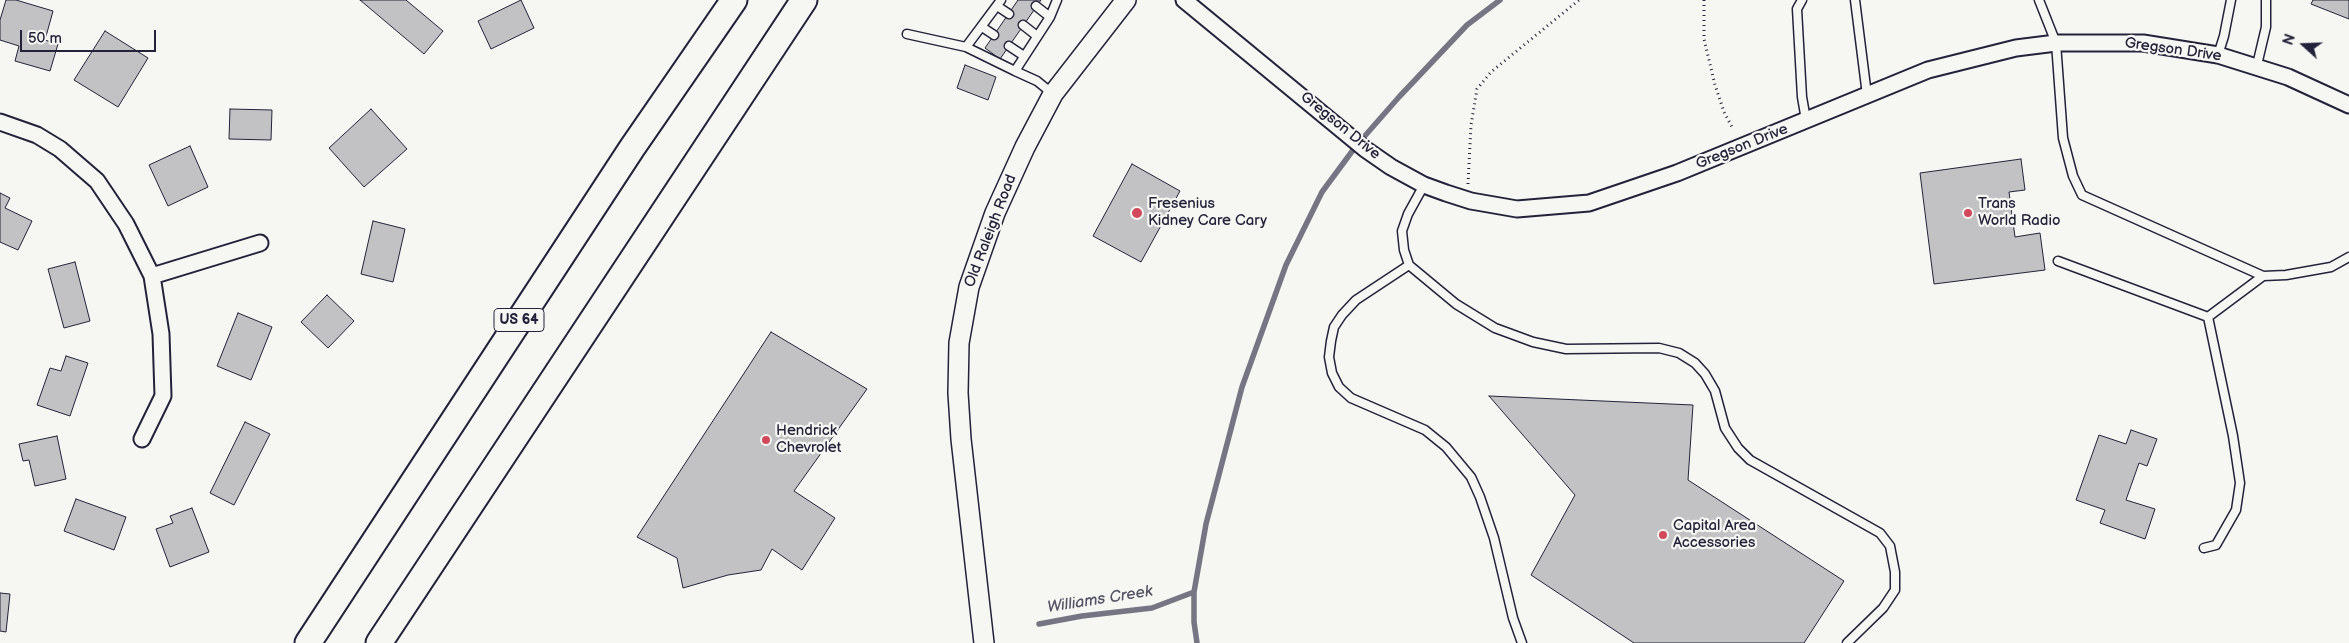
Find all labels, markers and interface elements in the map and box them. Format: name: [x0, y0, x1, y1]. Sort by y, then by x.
scale bar: [22, 20, 159, 52]
north arrow: [2279, 20, 2329, 70]
text: 50 m: [28, 29, 62, 48]
text: N: [2280, 32, 2299, 48]
street label: Gregson Drive: [2123, 34, 2223, 66]
street label: Gregson Drive: [1296, 88, 1384, 164]
street label: Gregson Drive: [1693, 120, 1791, 174]
street label: Old Raleigh Road: [961, 172, 1021, 290]
place label: Fresenius Kidney Care Cary: [1148, 195, 1267, 230]
place label: Trans World Radio: [1978, 195, 2060, 230]
marker: Fresenius Kidney Care Cary: [1130, 206, 1144, 220]
marker: Trans World Radio: [1962, 207, 1974, 219]
road number: US 64: [494, 308, 544, 332]
place label: Hendrick Chevrolet: [776, 422, 841, 457]
marker: Hendrick Chevrolet: [760, 434, 772, 446]
place label: Capital Area Accessories: [1673, 517, 1756, 552]
marker: Capital Area Accessories: [1657, 529, 1669, 541]
water label: Williams Creek: [1046, 582, 1154, 618]

